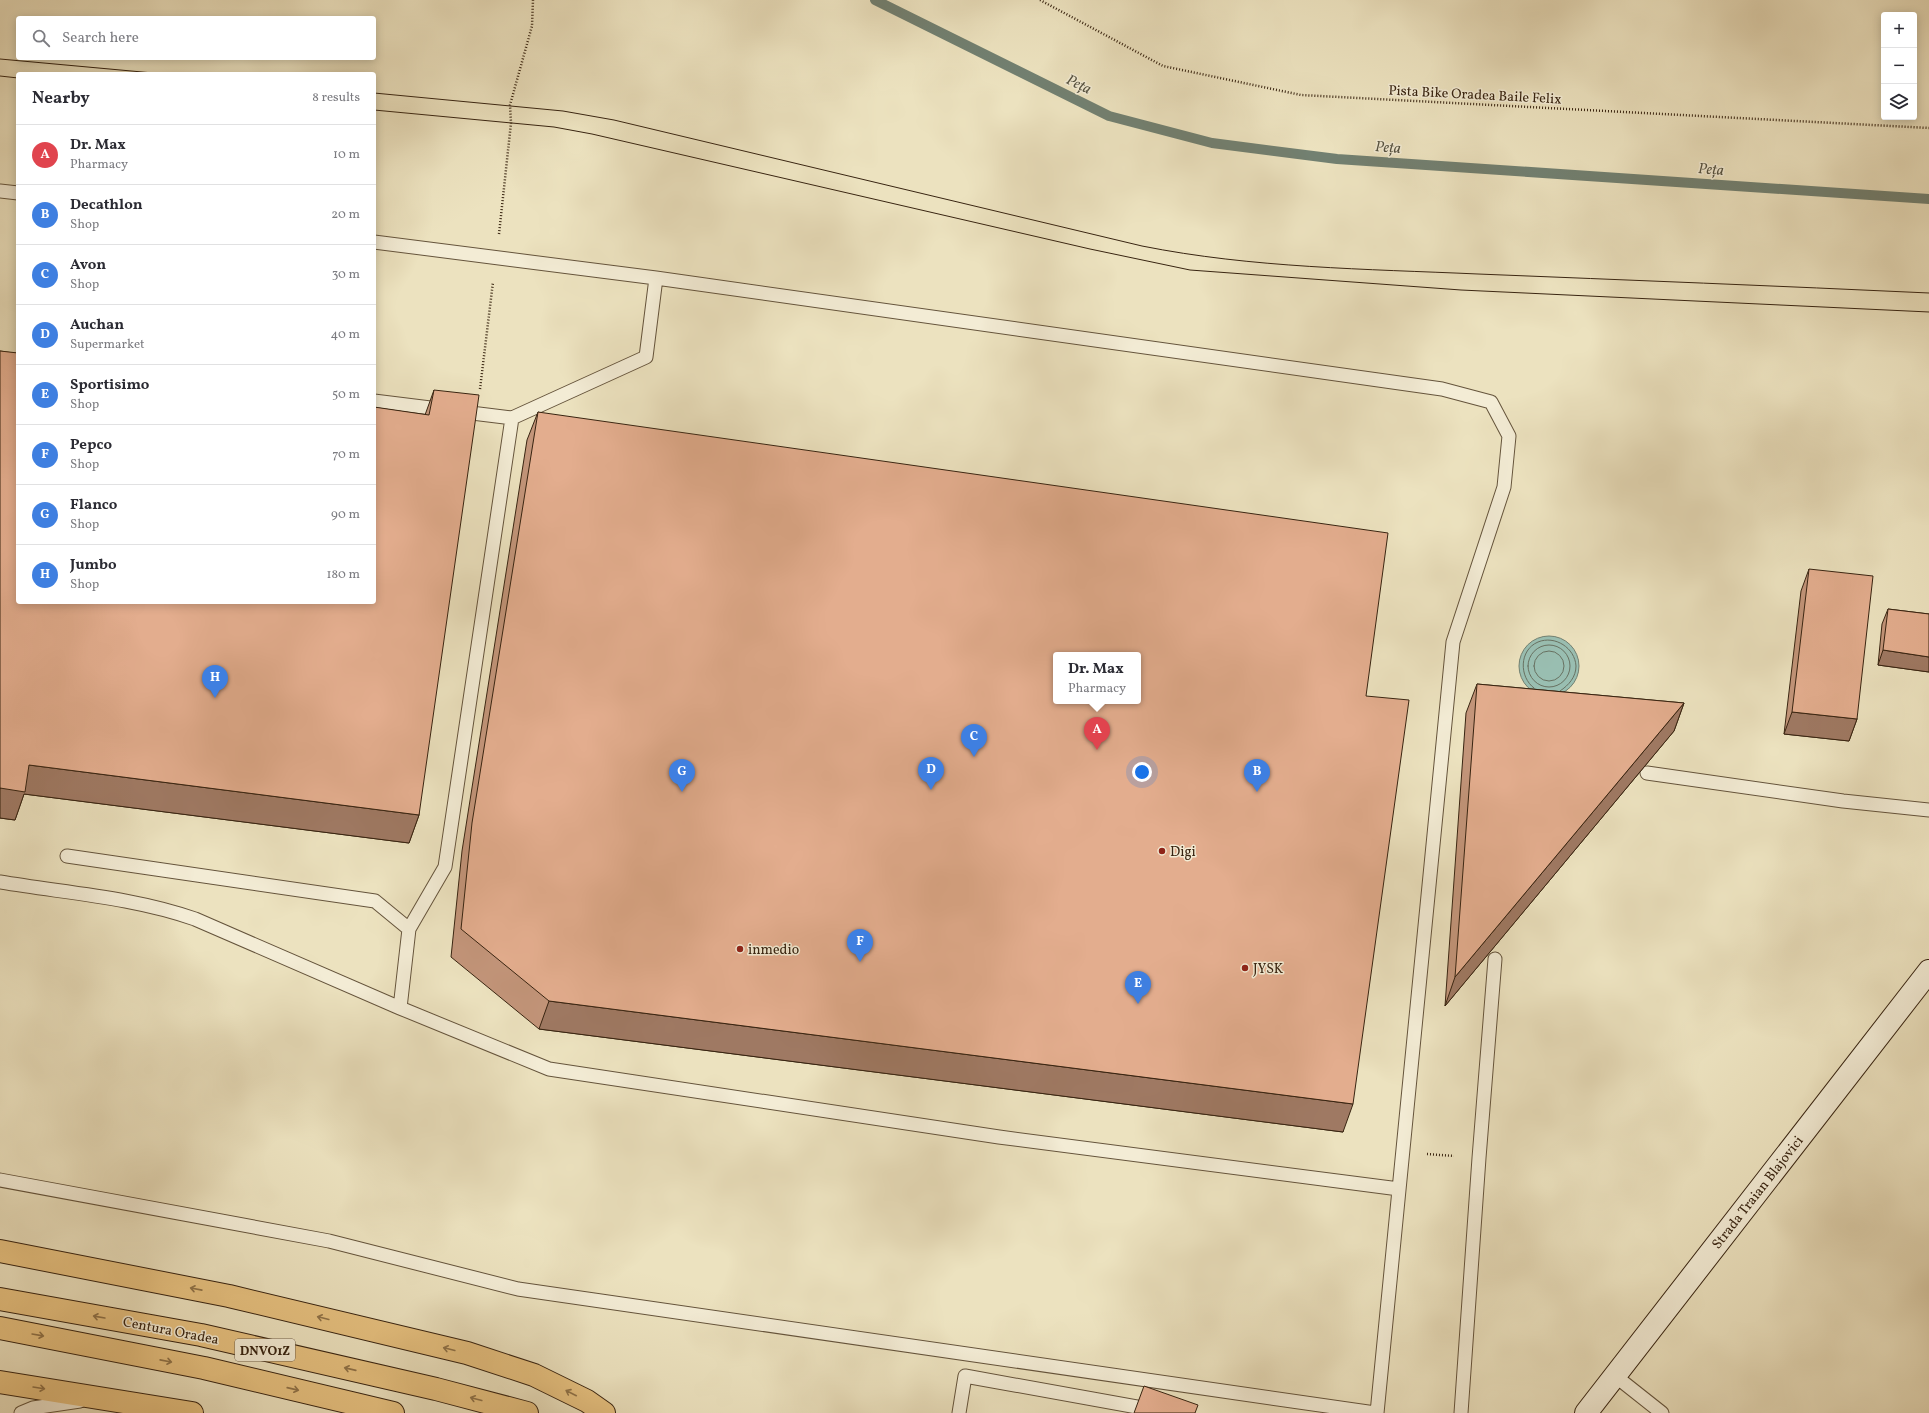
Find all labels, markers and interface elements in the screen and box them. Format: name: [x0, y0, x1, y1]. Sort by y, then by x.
map controls: [1881, 12, 1917, 120]
button: +: [1881, 12, 1917, 48]
search box: [16, 16, 376, 60]
icon: search: [30, 27, 52, 49]
text: Search here: [62, 28, 139, 49]
button: −: [1881, 48, 1917, 84]
water label: Peța: [1062, 70, 1095, 100]
street label: Pista Bike Oradea Baile Felix: [1388, 81, 1562, 110]
button: layers: [1881, 84, 1917, 120]
text: Nearby: [32, 87, 90, 110]
text: 8 results: [312, 89, 360, 107]
text: Dr. Max: [70, 135, 126, 156]
water label: Peța: [1374, 137, 1402, 160]
text: A: [40, 146, 50, 164]
text: 10 m: [333, 146, 360, 164]
text: Pharmacy: [70, 156, 128, 174]
water label: Peța: [1697, 159, 1725, 182]
text: Decathlon: [70, 195, 143, 216]
text: B: [41, 206, 49, 224]
text: 20 m: [331, 206, 360, 224]
text: Shop: [70, 216, 99, 234]
text: Avon: [70, 255, 106, 276]
text: C: [41, 266, 49, 284]
text: 30 m: [332, 266, 360, 284]
text: Shop: [70, 276, 99, 294]
text: Auchan: [70, 315, 124, 336]
text: D: [40, 326, 50, 344]
text: 40 m: [331, 326, 360, 344]
text: Supermarket: [70, 336, 145, 354]
text: Sportisimo: [70, 375, 149, 396]
text: E: [41, 386, 49, 404]
text: 50 m: [332, 386, 360, 404]
text: Shop: [70, 396, 99, 414]
text: Pepco: [70, 435, 112, 456]
text: F: [41, 446, 49, 464]
text: 70 m: [332, 446, 360, 464]
text: Shop: [70, 456, 99, 474]
text: Flanco: [70, 495, 117, 516]
text: G: [40, 506, 50, 524]
text: 90 m: [331, 506, 360, 524]
text: Shop: [70, 516, 99, 534]
text: Jumbo: [70, 555, 117, 576]
text: H: [40, 566, 50, 584]
text: 180 m: [326, 566, 360, 584]
text: Shop: [70, 576, 99, 594]
popup: [1053, 652, 1141, 704]
text: Dr. Max: [1068, 659, 1124, 680]
pin: H: [202, 665, 228, 698]
text: Pharmacy: [1068, 680, 1126, 698]
pin: A: [1084, 717, 1110, 750]
pin: C: [961, 724, 987, 757]
pin: D: [918, 757, 944, 790]
pin: G: [669, 759, 695, 792]
pin: B: [1244, 759, 1270, 792]
your location: [1132, 762, 1152, 782]
place label: Digi: [1170, 843, 1196, 862]
marker: Digi: [1157, 846, 1167, 856]
pin: F: [847, 929, 873, 962]
place label: inmedio: [748, 941, 799, 960]
marker: inmedio: [735, 944, 745, 954]
place label: JYSK: [1253, 960, 1284, 979]
marker: JYSK: [1240, 963, 1250, 973]
pin: E: [1125, 971, 1151, 1004]
street label: Strada Traian Blajovici: [1708, 1132, 1808, 1253]
one-way arrow: [190, 1285, 203, 1293]
one-way arrow: [93, 1313, 106, 1321]
street label: Centura Oradea: [121, 1313, 220, 1350]
one-way arrow: [317, 1314, 330, 1322]
one-way arrow: [31, 1332, 44, 1340]
road number: DNVO1Z: [235, 1339, 295, 1361]
one-way arrow: [443, 1344, 456, 1352]
one-way arrow: [159, 1357, 172, 1365]
one-way arrow: [344, 1364, 357, 1372]
one-way arrow: [32, 1384, 45, 1392]
one-way arrow: [286, 1386, 299, 1394]
one-way arrow: [565, 1389, 577, 1396]
one-way arrow: [470, 1395, 483, 1402]

